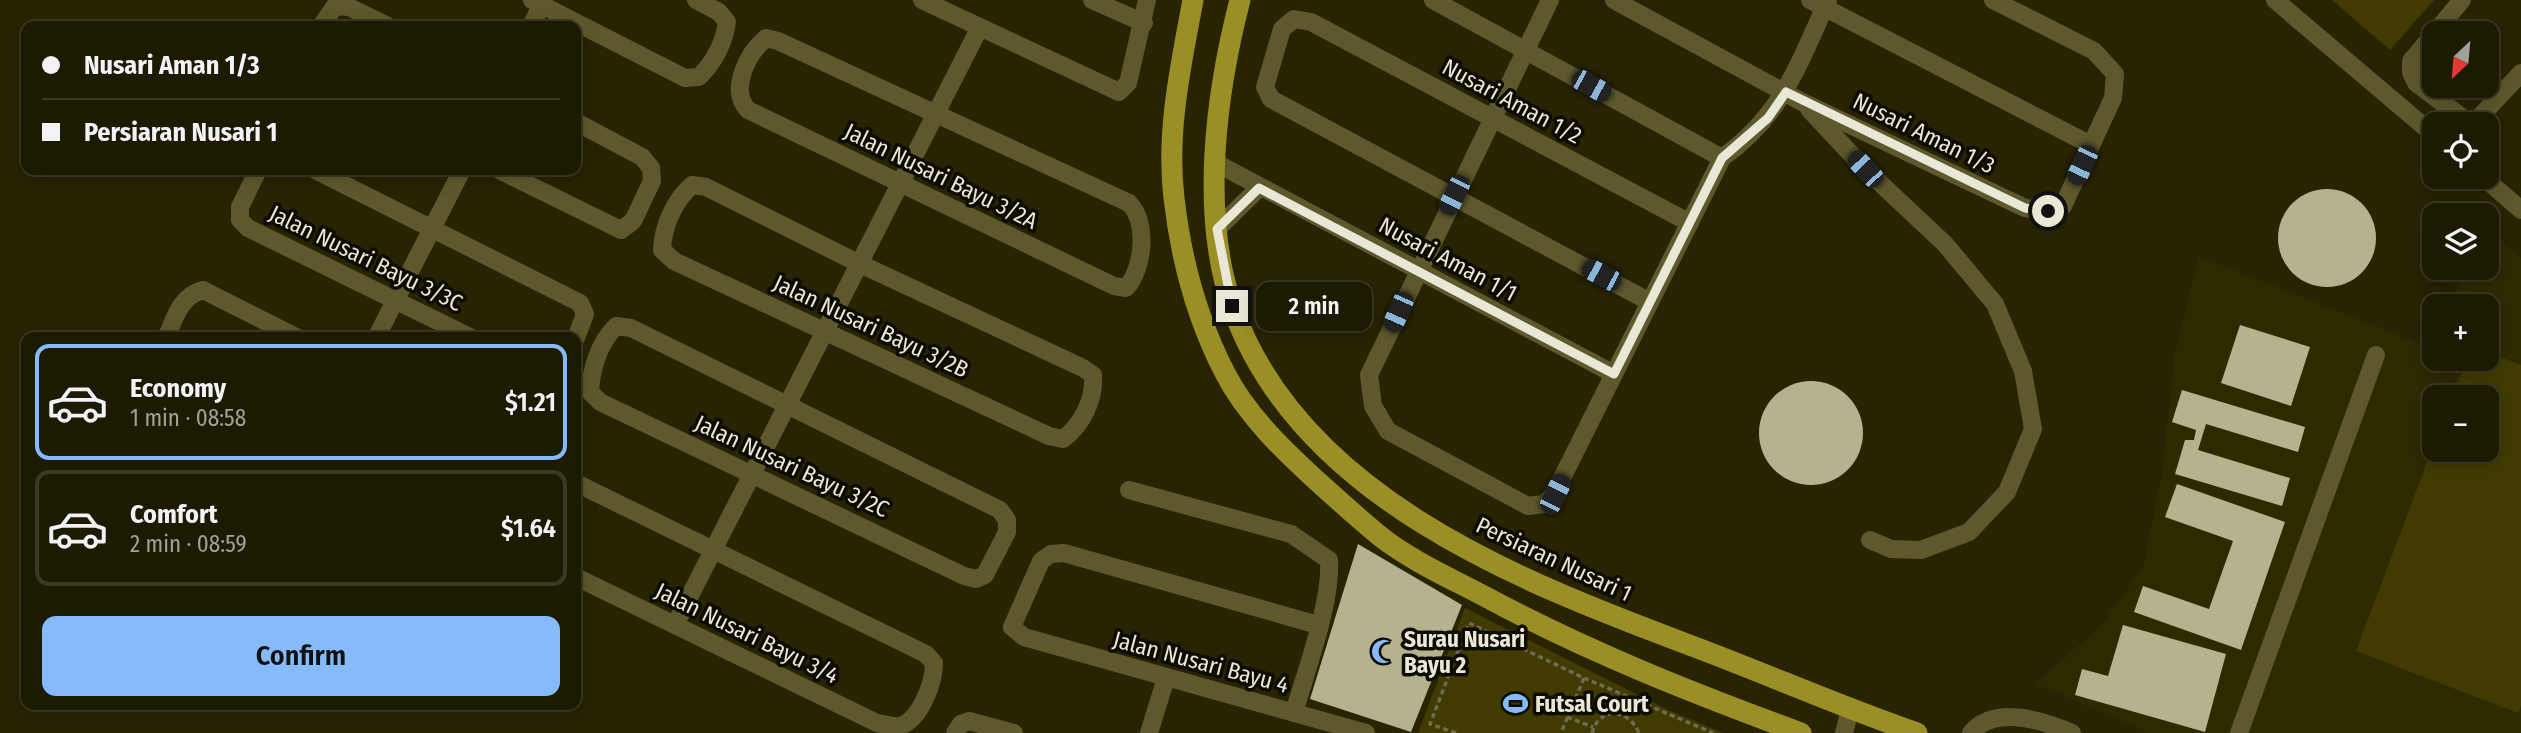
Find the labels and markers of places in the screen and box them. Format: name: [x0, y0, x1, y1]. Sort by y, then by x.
place label: Surau Nusari Bayu 2: [1404, 625, 1525, 679]
mosque icon: Surau Nusari Bayu 2: [1370, 638, 1398, 666]
sports icon: Futsal Court: [1501, 690, 1529, 718]
place label: Futsal Court: [1535, 690, 1650, 718]

